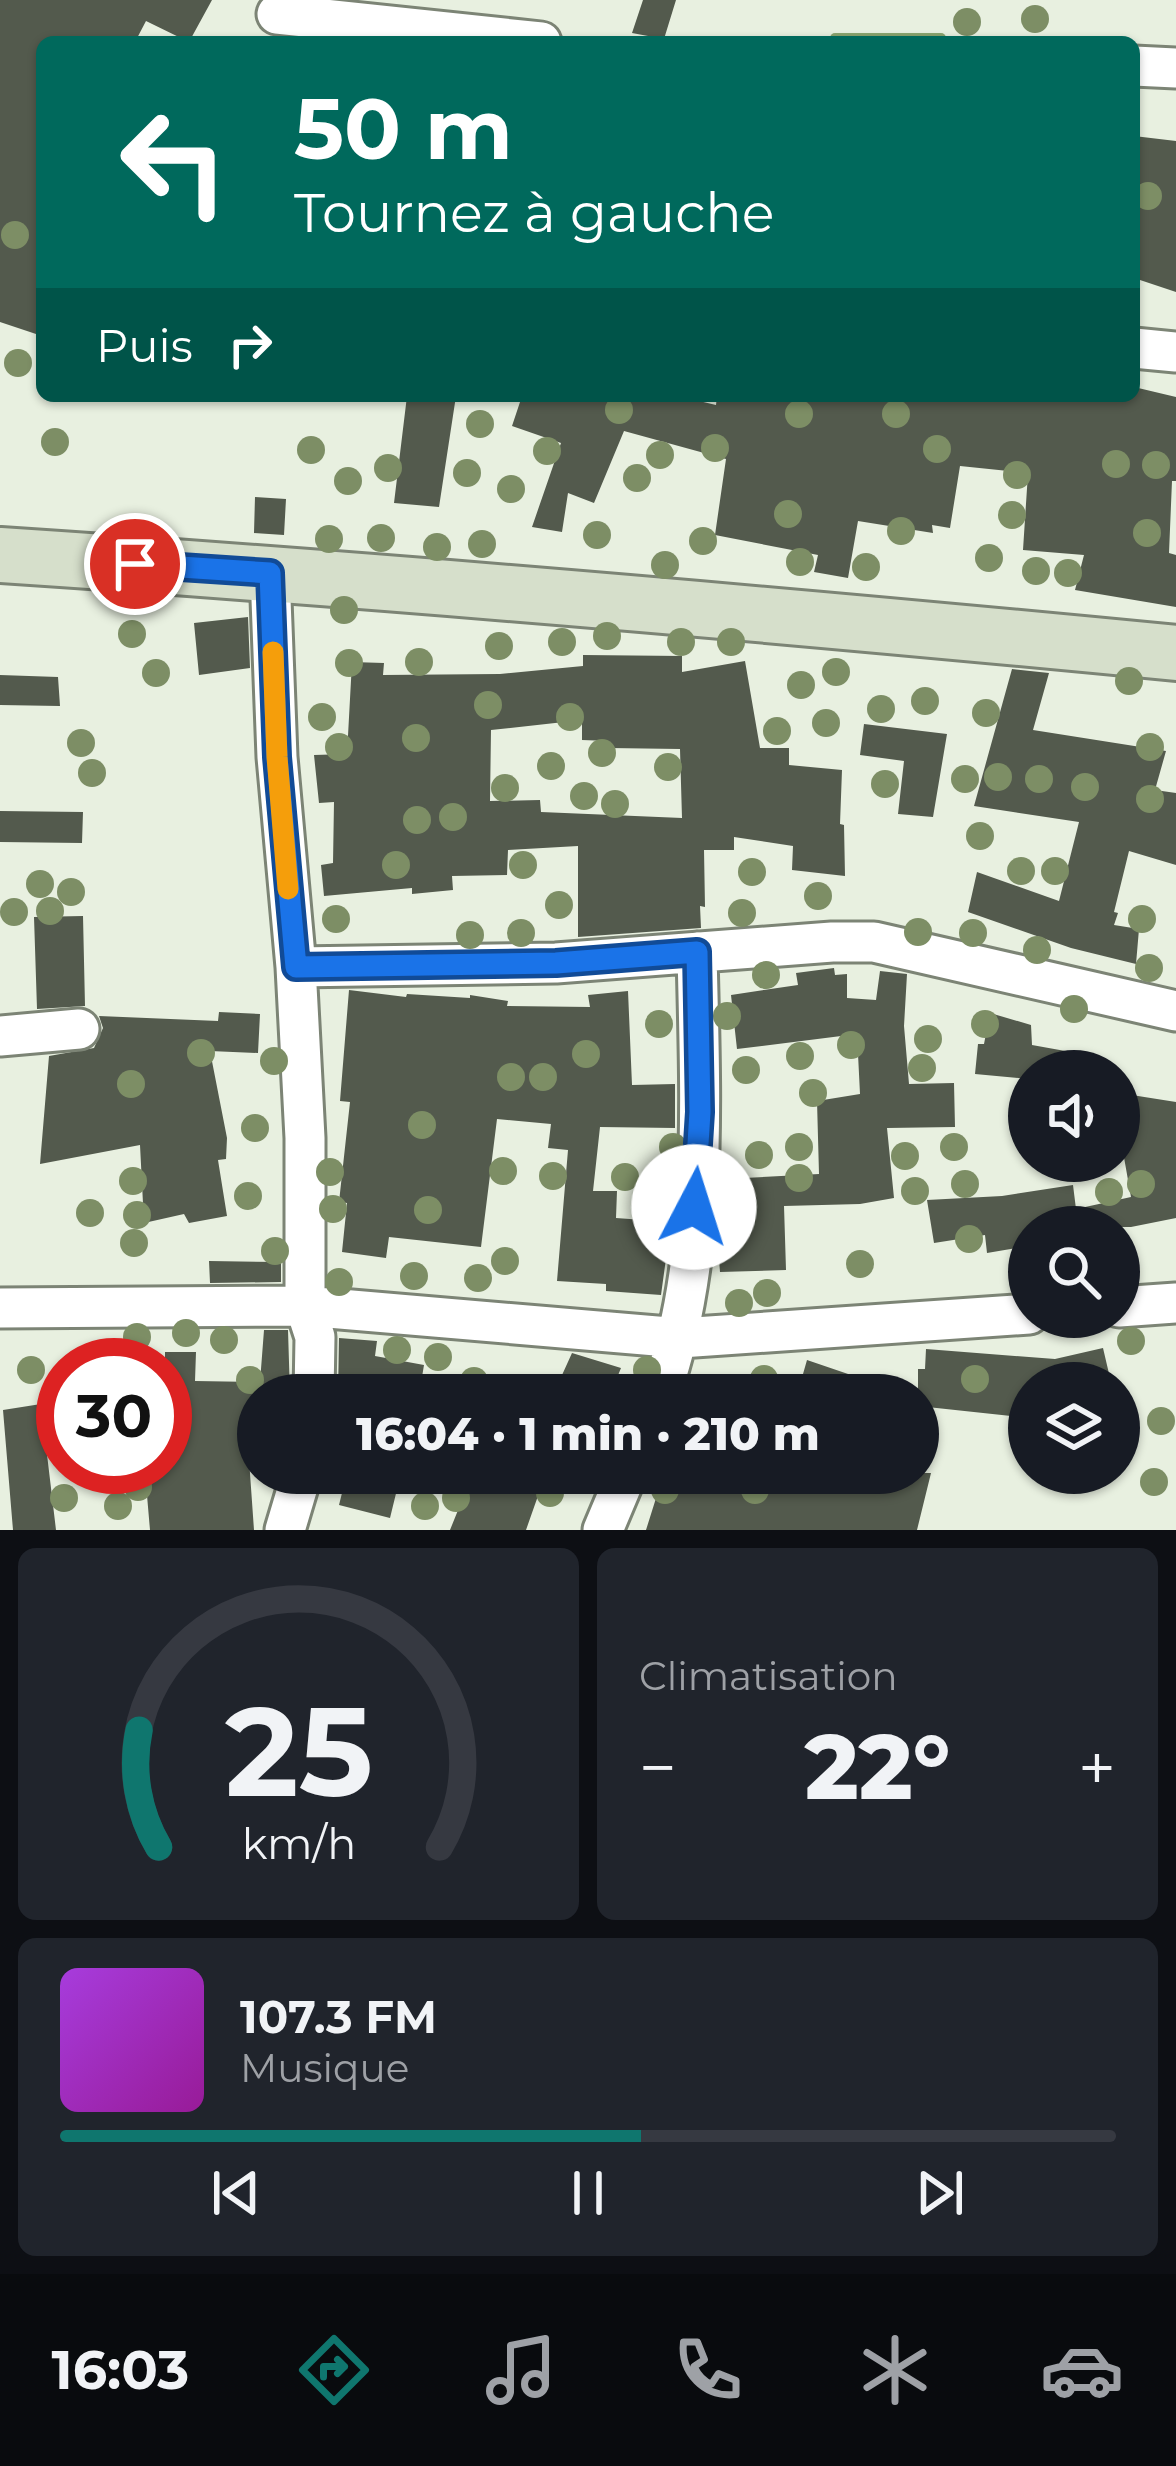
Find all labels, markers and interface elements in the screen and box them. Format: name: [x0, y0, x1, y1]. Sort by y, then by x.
text: 50 m: [294, 78, 513, 180]
icon: left: [96, 84, 252, 240]
text: Tournez à gauche: [294, 180, 774, 246]
icon: right: [217, 312, 283, 378]
text: Puis: [96, 318, 193, 373]
pin: [84, 513, 186, 615]
icon: arrive: [102, 531, 168, 597]
map controls: [1008, 1050, 1140, 1494]
button: sound: [1008, 1050, 1140, 1182]
position arrow: [631, 1144, 757, 1270]
button: search: [1008, 1206, 1140, 1338]
speed limit sign: 30: [36, 1338, 192, 1494]
button: layers: [1008, 1362, 1140, 1494]
text: 16:04 · 1 min · 210 m: [356, 1406, 820, 1461]
text: Climatisation: [639, 1652, 898, 1700]
text: 25: [225, 1675, 372, 1827]
text: 22°: [805, 1712, 950, 1822]
text: −: [639, 1727, 677, 1808]
text: +: [1078, 1727, 1116, 1808]
text: km/h: [241, 1817, 356, 1870]
text: 107.3 FM: [240, 1989, 437, 2044]
text: Musique: [240, 2044, 409, 2092]
icon: previous: [203, 2160, 269, 2226]
icon: pause: [555, 2160, 621, 2226]
icon: next: [907, 2160, 973, 2226]
icon: directions: [292, 2328, 376, 2412]
icon: music: [479, 2328, 563, 2412]
icon: phone: [666, 2328, 750, 2412]
icon: climate: [853, 2328, 937, 2412]
icon: car: [1040, 2328, 1124, 2412]
text: 16:03: [52, 2337, 189, 2403]

